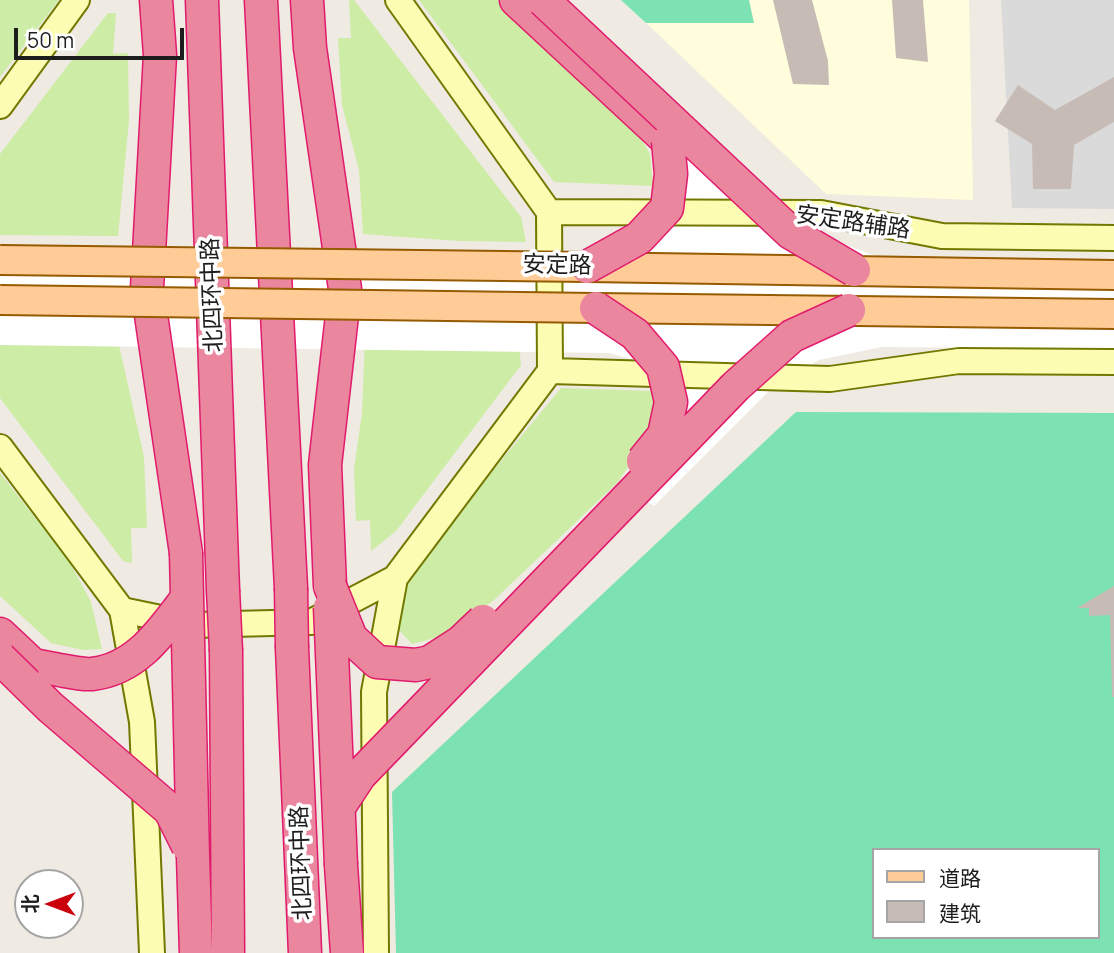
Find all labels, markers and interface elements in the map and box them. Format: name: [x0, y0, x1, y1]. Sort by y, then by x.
scale bar: [18, 14, 187, 58]
text: 50 m: [27, 26, 74, 54]
street label: 安定路辅路: [794, 201, 912, 245]
street label: 北四环中路: [197, 237, 229, 353]
street label: 安定路: [522, 252, 592, 280]
street label: 北四环中路: [286, 805, 318, 921]
legend: [872, 848, 1100, 939]
text: 道路: [939, 864, 981, 892]
north arrow: [14, 869, 84, 939]
text: 北: [17, 895, 43, 914]
text: 建筑: [939, 899, 981, 927]

